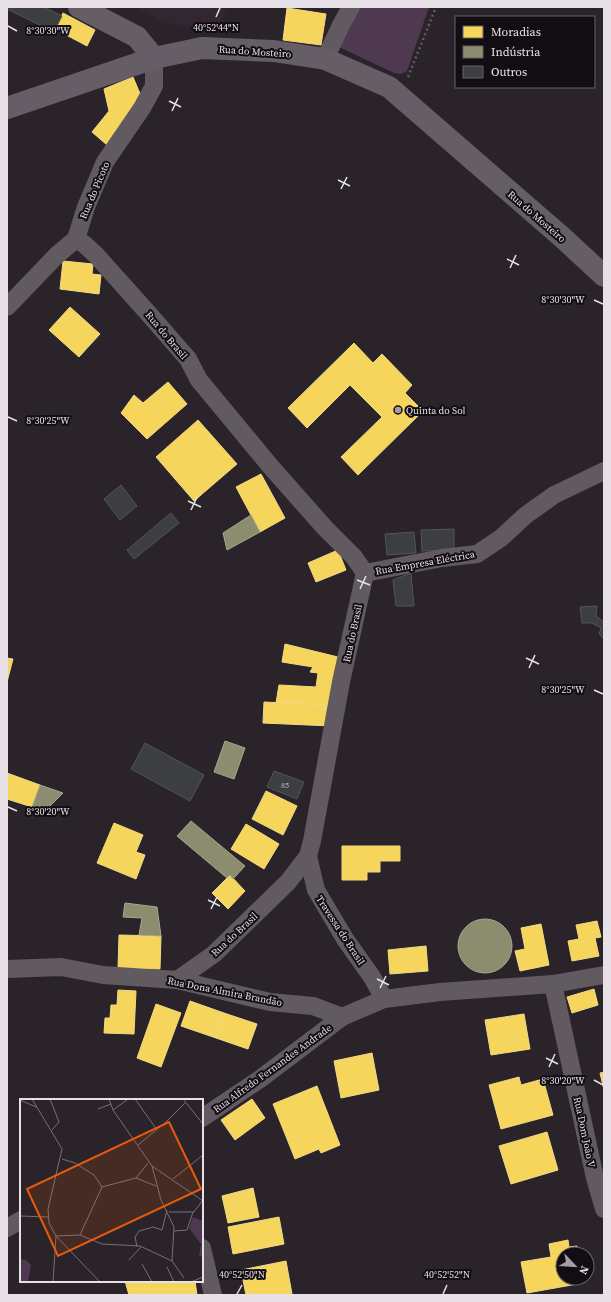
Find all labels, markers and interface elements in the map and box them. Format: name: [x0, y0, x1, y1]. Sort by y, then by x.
legend: [455, 16, 595, 88]
text: 40°52'44"N: [193, 21, 239, 34]
text: 8°30'30"W: [26, 24, 70, 37]
text: Moradias: [491, 24, 541, 40]
street label: Rua do Mosteiro: [218, 42, 292, 61]
text: Indústria: [491, 44, 541, 60]
text: Outros: [491, 64, 527, 80]
street label: Rua do Picoto: [77, 159, 113, 221]
street label: Rua do Mosteiro: [505, 188, 569, 245]
text: 8°30'30"W: [541, 293, 585, 306]
street label: Rua do Brasil: [143, 309, 191, 362]
place label: Quinta do Sol: [406, 404, 466, 417]
marker: Quinta do Sol: [393, 405, 403, 415]
text: 8°30'25"W: [26, 414, 70, 427]
street label: Rua Empresa Eléctrica: [374, 547, 477, 578]
street label: Rua do Brasil: [340, 603, 365, 663]
text: 8°30'25"W: [541, 683, 585, 696]
house number: 85: [281, 780, 289, 791]
text: 8°30'20"W: [26, 805, 70, 818]
street label: Travessa do Brasil: [313, 893, 368, 967]
street label: Rua do Brasil: [208, 910, 260, 959]
street label: Rua Dona Almira Brandão: [166, 974, 284, 1009]
street label: Rua Alfredo Fernandes Andrade: [211, 1021, 334, 1116]
text: 8°30'20"W: [541, 1074, 585, 1087]
street label: Rua Dom João V: [571, 1096, 598, 1169]
inset map: [20, 1099, 203, 1282]
north arrow: [555, 1246, 595, 1286]
text: N: [575, 1263, 592, 1277]
text: 40°52'50"N: [219, 1268, 265, 1281]
text: 40°52'52"N: [424, 1268, 470, 1281]

